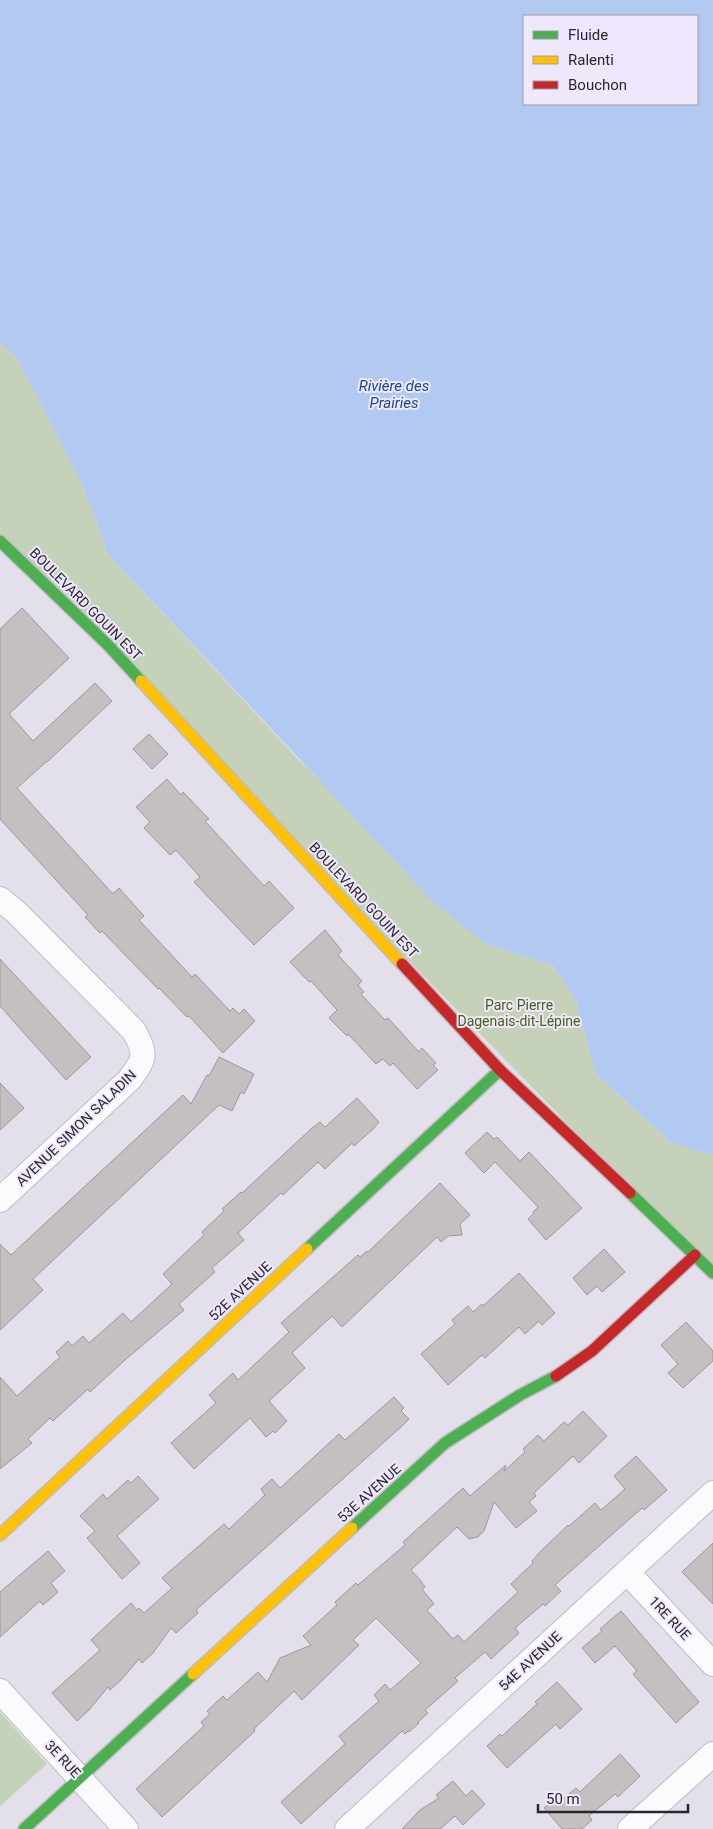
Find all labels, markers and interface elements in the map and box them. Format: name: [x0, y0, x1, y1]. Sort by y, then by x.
legend: [523, 15, 698, 105]
text: Fluide: [568, 26, 608, 44]
text: Ralenti: [568, 51, 614, 69]
text: Bouchon: [568, 76, 627, 94]
water label: Rivière des Prairies: [359, 377, 429, 412]
street label: BOULEVARD GOUIN EST: [27, 545, 146, 664]
street label: BOULEVARD GOUIN EST: [306, 839, 422, 961]
park label: Parc Pierre Dagenais-dit-Lépine: [457, 997, 581, 1029]
street label: AVENUE SIMON SALADIN: [13, 1066, 139, 1190]
street label: 52E AVENUE: [205, 1258, 275, 1324]
street label: 53E AVENUE: [334, 1460, 404, 1526]
street label: 1RE RUE: [646, 1593, 694, 1643]
street label: 54E AVENUE: [495, 1628, 565, 1694]
street label: 3E RUE: [42, 1737, 84, 1781]
scale bar: [538, 1782, 688, 1814]
text: 50 m: [546, 1790, 580, 1808]

